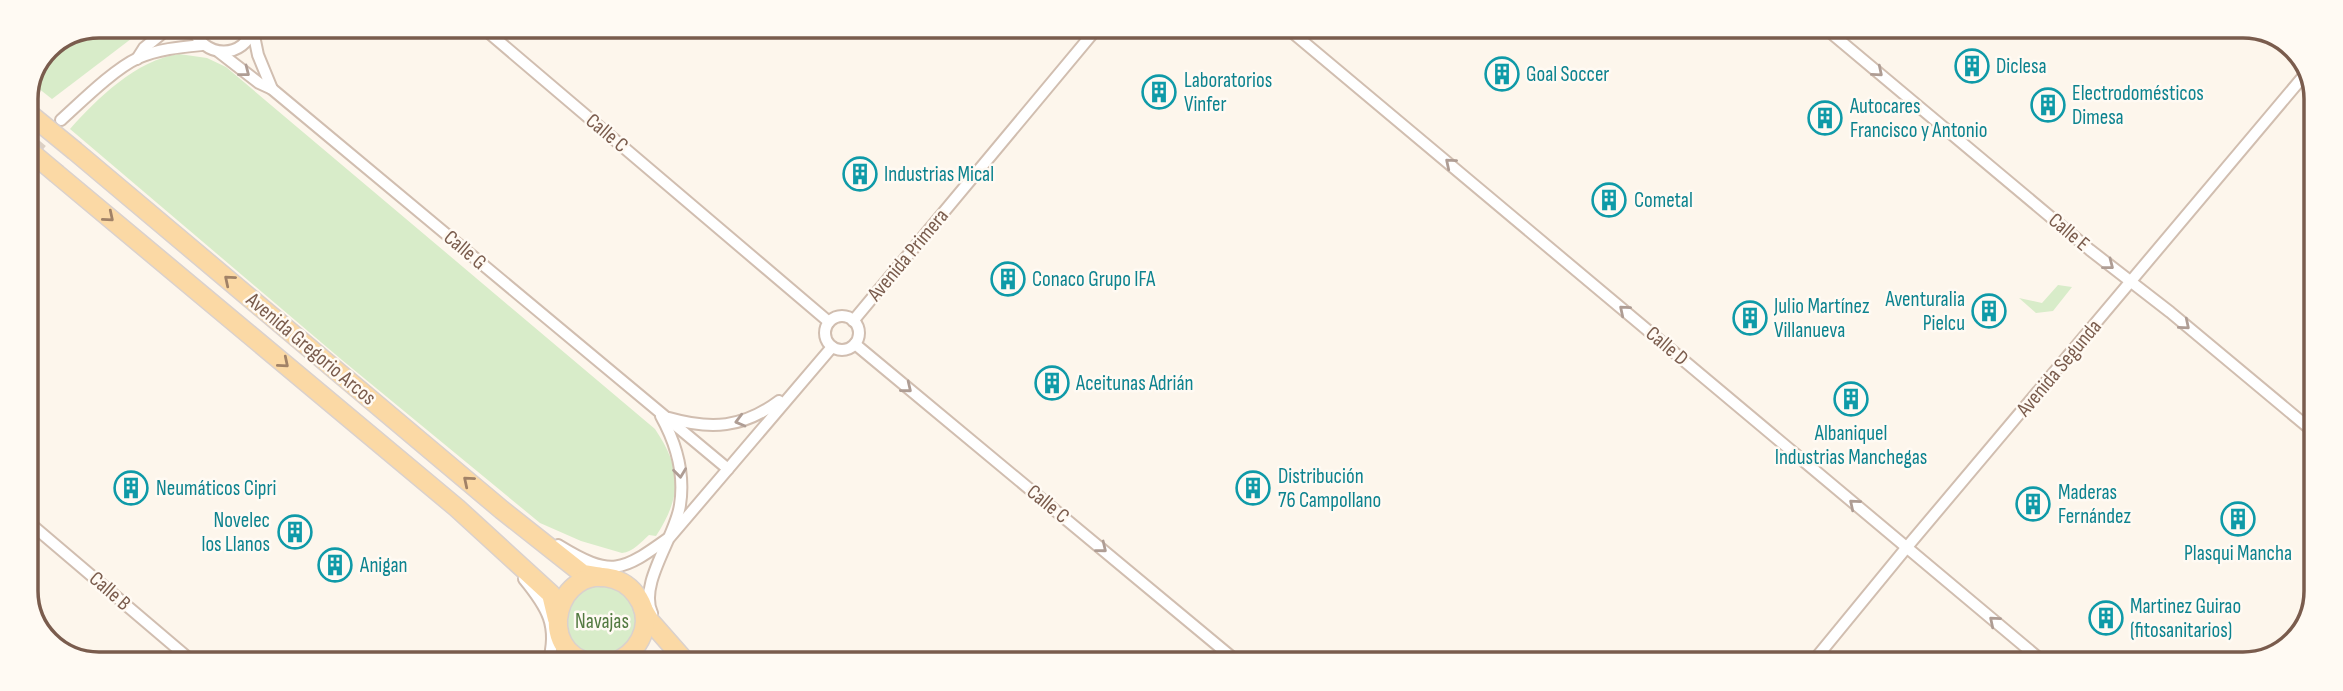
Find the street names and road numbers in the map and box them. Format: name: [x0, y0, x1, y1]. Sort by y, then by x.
street label: Calle C: [581, 108, 633, 158]
street label: Avenida Primera: [862, 204, 954, 307]
street label: Calle E: [2043, 208, 2095, 256]
street label: Calle G: [439, 225, 491, 275]
street label: Avenida Gregorio Arcos: [240, 287, 381, 410]
street label: Avenida Segunda: [2011, 315, 2107, 422]
street label: Calle D: [1641, 321, 1693, 371]
street label: Calle C: [1022, 479, 1074, 529]
street label: Calle B: [84, 566, 136, 616]

